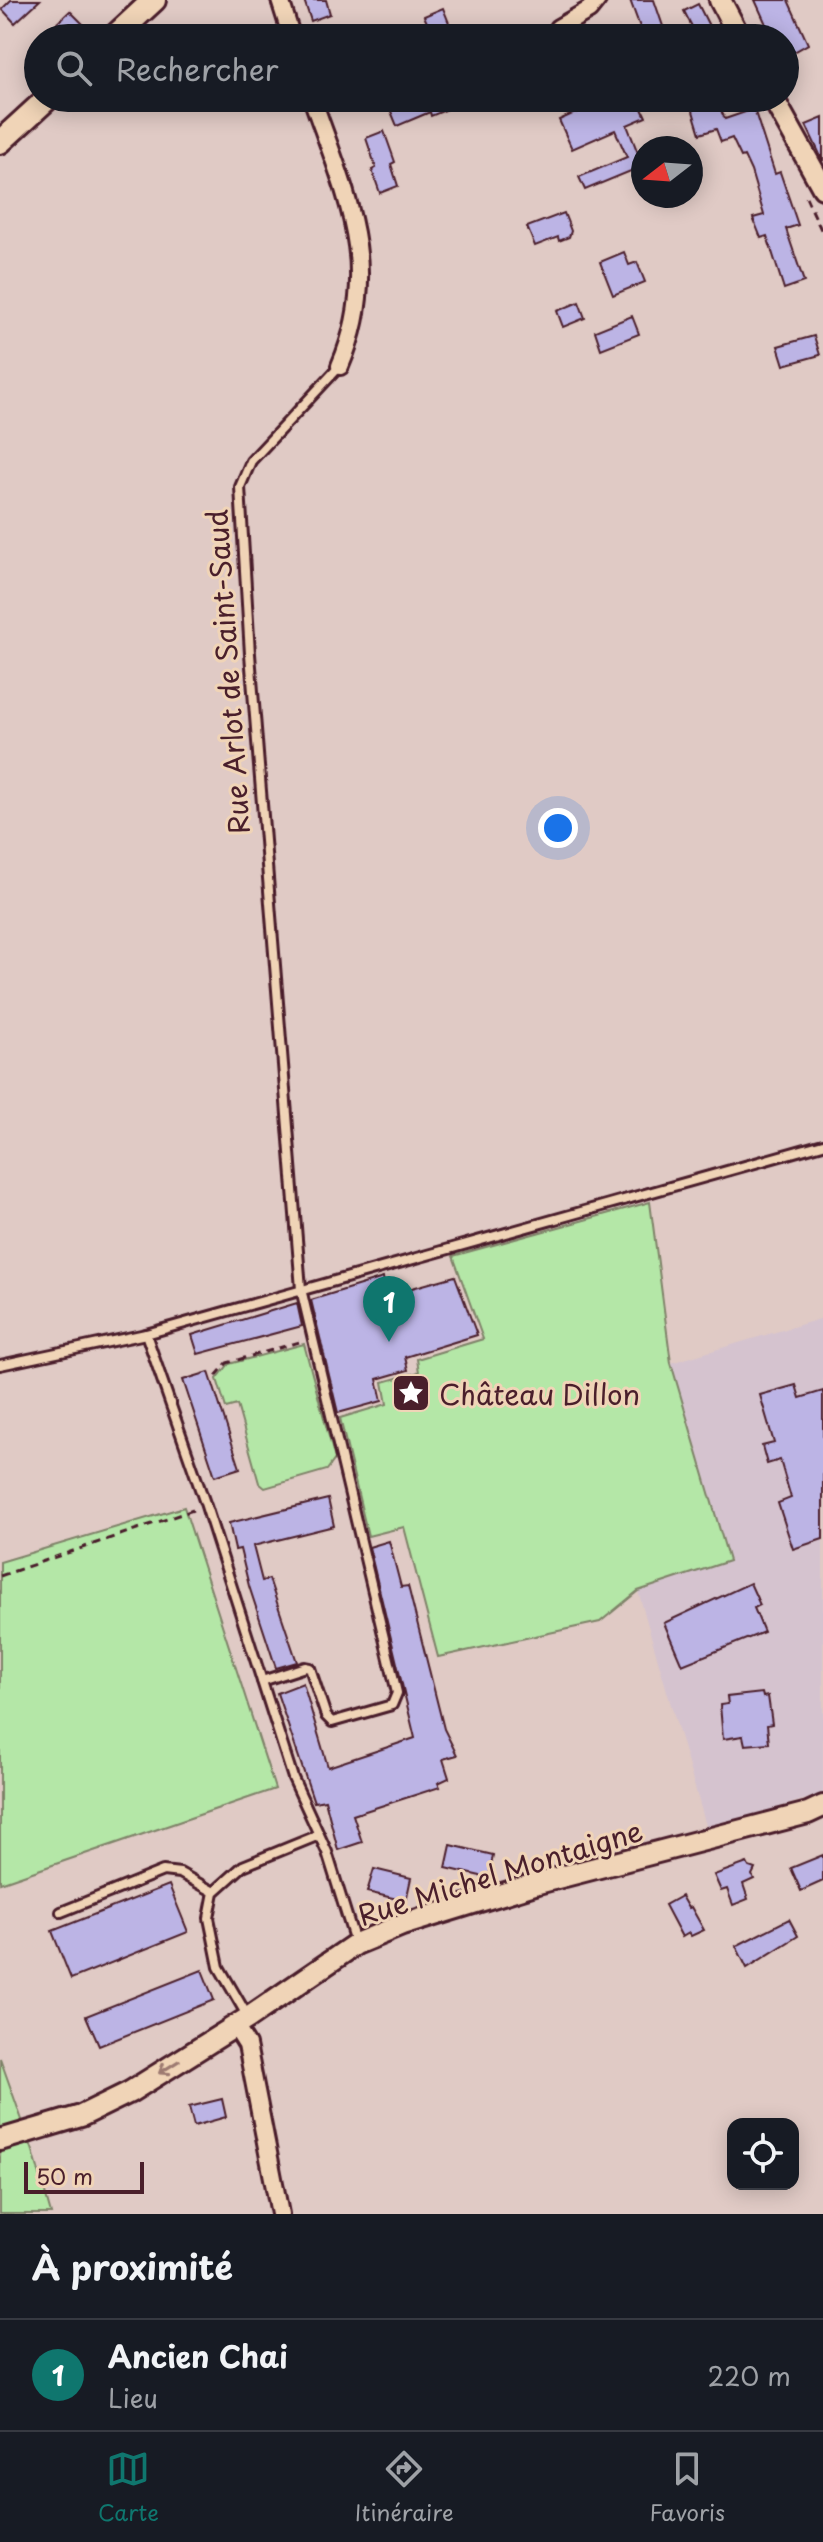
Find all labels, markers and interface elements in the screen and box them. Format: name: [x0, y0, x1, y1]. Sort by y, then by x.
search box: [24, 24, 799, 112]
icon: search: [52, 46, 96, 90]
text: Rechercher: [116, 46, 279, 91]
north arrow: [631, 136, 703, 208]
street label: Rue Arlot de Saint-Saud: [194, 508, 260, 836]
your location: [538, 808, 578, 848]
pin: 1: [363, 1276, 415, 1342]
place icon: Château Dillon: [390, 1372, 432, 1414]
place label: Château Dillon: [439, 1372, 640, 1415]
street label: Rue Michel Montaigne: [352, 1808, 648, 1936]
one-way arrow: [159, 2059, 181, 2076]
map controls: [727, 2118, 799, 2190]
button: locate: [727, 2118, 799, 2190]
scale bar: [24, 2158, 144, 2194]
text: 50 m: [36, 2159, 93, 2192]
text: À proximité: [32, 2240, 233, 2292]
text: Ancien Chai: [108, 2333, 288, 2378]
text: 1: [52, 2356, 64, 2395]
text: 220 m: [707, 2356, 791, 2395]
text: Lieu: [108, 2378, 158, 2417]
tab: Carte: [98, 2447, 159, 2528]
tab: Itinéraire: [355, 2447, 454, 2528]
tab: Favoris: [649, 2447, 725, 2528]

